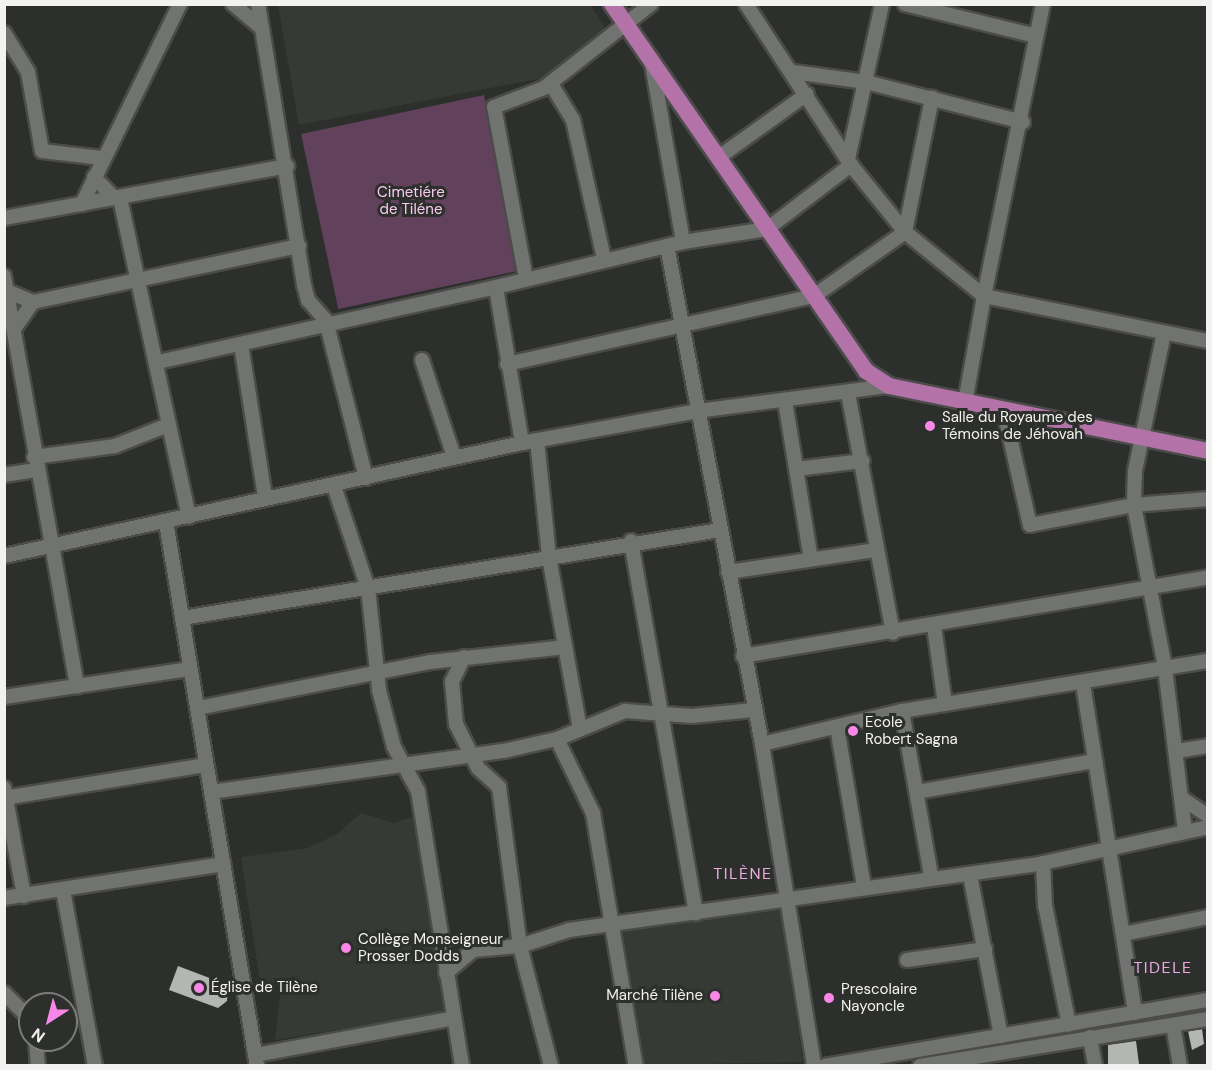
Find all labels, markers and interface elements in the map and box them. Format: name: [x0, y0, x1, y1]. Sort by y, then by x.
park label: Cimetiére de Tiléne: [377, 183, 445, 218]
place label: Salle du Royaume des Témoins de Jéhovah: [942, 408, 1093, 443]
marker: Salle du Royaume des Témoins de Jéhovah: [923, 419, 937, 433]
place label: Ecole Robert Sagna: [865, 713, 958, 748]
marker: Ecole Robert Sagna: [846, 724, 860, 738]
district label: TILÈNE: [713, 864, 773, 884]
place label: Collège Monseigneur Prosser Dodds: [358, 930, 503, 965]
marker: Collège Monseigneur Prosser Dodds: [339, 941, 353, 955]
district label: TIDELE: [1133, 958, 1193, 978]
place label: Église de Tilène: [211, 979, 318, 997]
place label: Prescolaire Nayoncle: [841, 980, 917, 1015]
marker: Église de Tilène: [192, 981, 206, 995]
place label: Marché Tilène: [606, 987, 703, 1005]
marker: Marché Tilène: [708, 989, 722, 1003]
marker: Prescolaire Nayoncle: [822, 991, 836, 1005]
north arrow: [18, 992, 78, 1052]
text: N: [27, 1023, 49, 1047]

